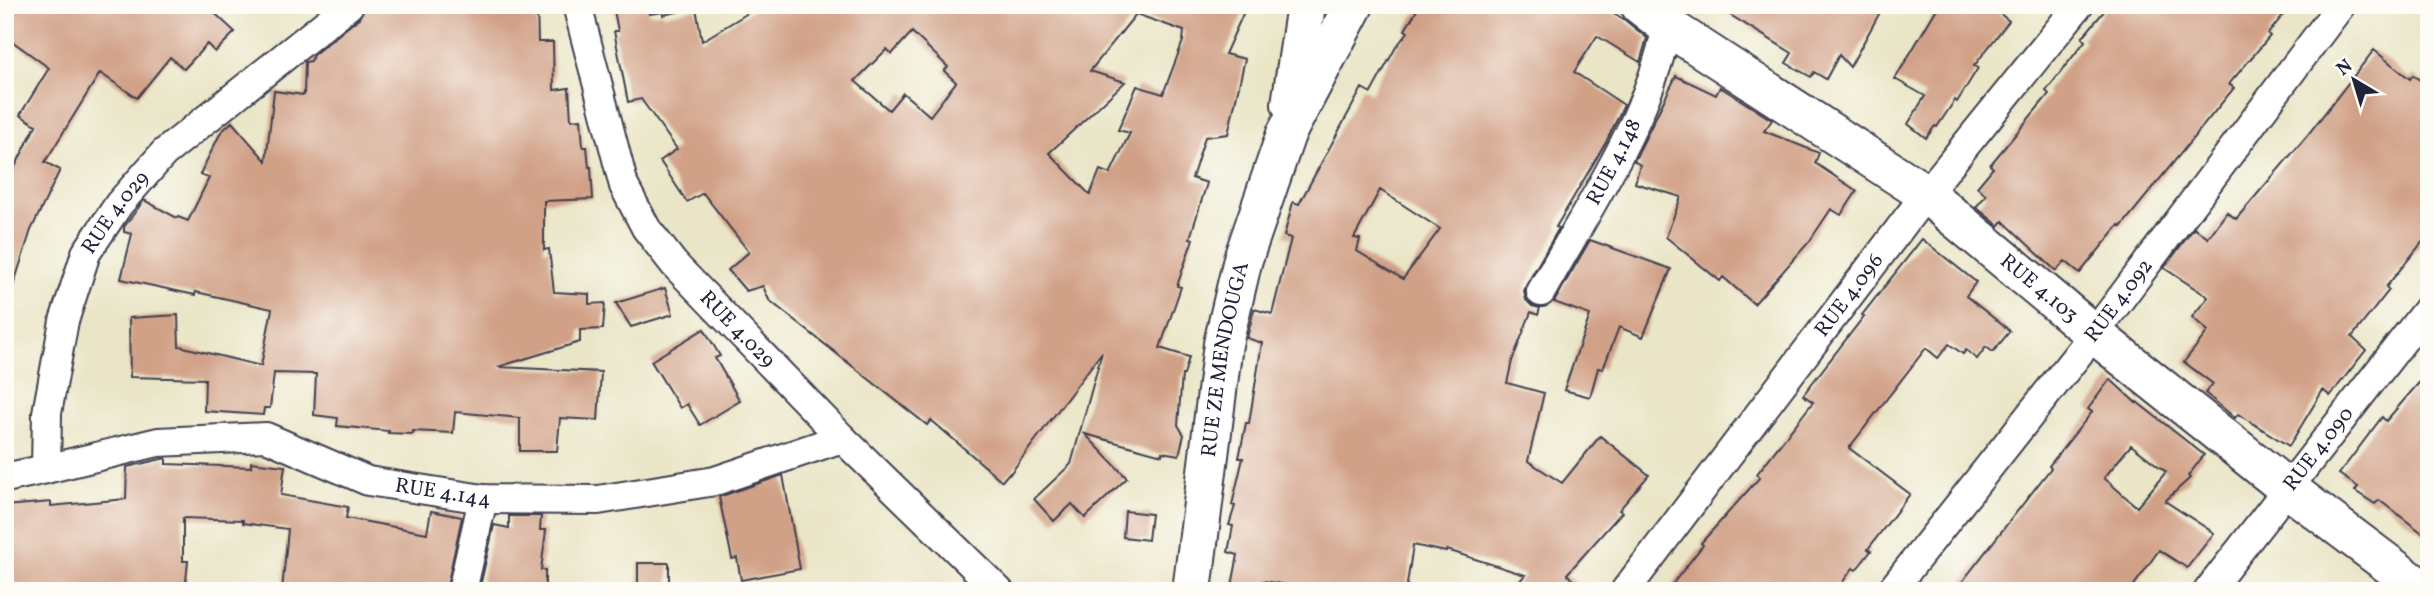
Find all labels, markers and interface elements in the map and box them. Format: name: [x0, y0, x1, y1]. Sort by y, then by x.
north arrow: [2318, 46, 2388, 116]
text: N: [2331, 54, 2358, 83]
street label: RUE 4.148: [1579, 114, 1649, 211]
street label: RUE 4.029: [75, 165, 156, 260]
street label: RUE 4.103: [1994, 247, 2084, 329]
street label: RUE 4.096: [1808, 248, 1890, 343]
street label: RUE 4.092: [2078, 253, 2160, 349]
street label: RUE ZE MENDOUGA: [1194, 259, 1256, 459]
street label: RUE 4.029: [693, 284, 782, 375]
street label: RUE 4.090: [2276, 401, 2361, 497]
street label: RUE 4.144: [393, 471, 490, 514]

